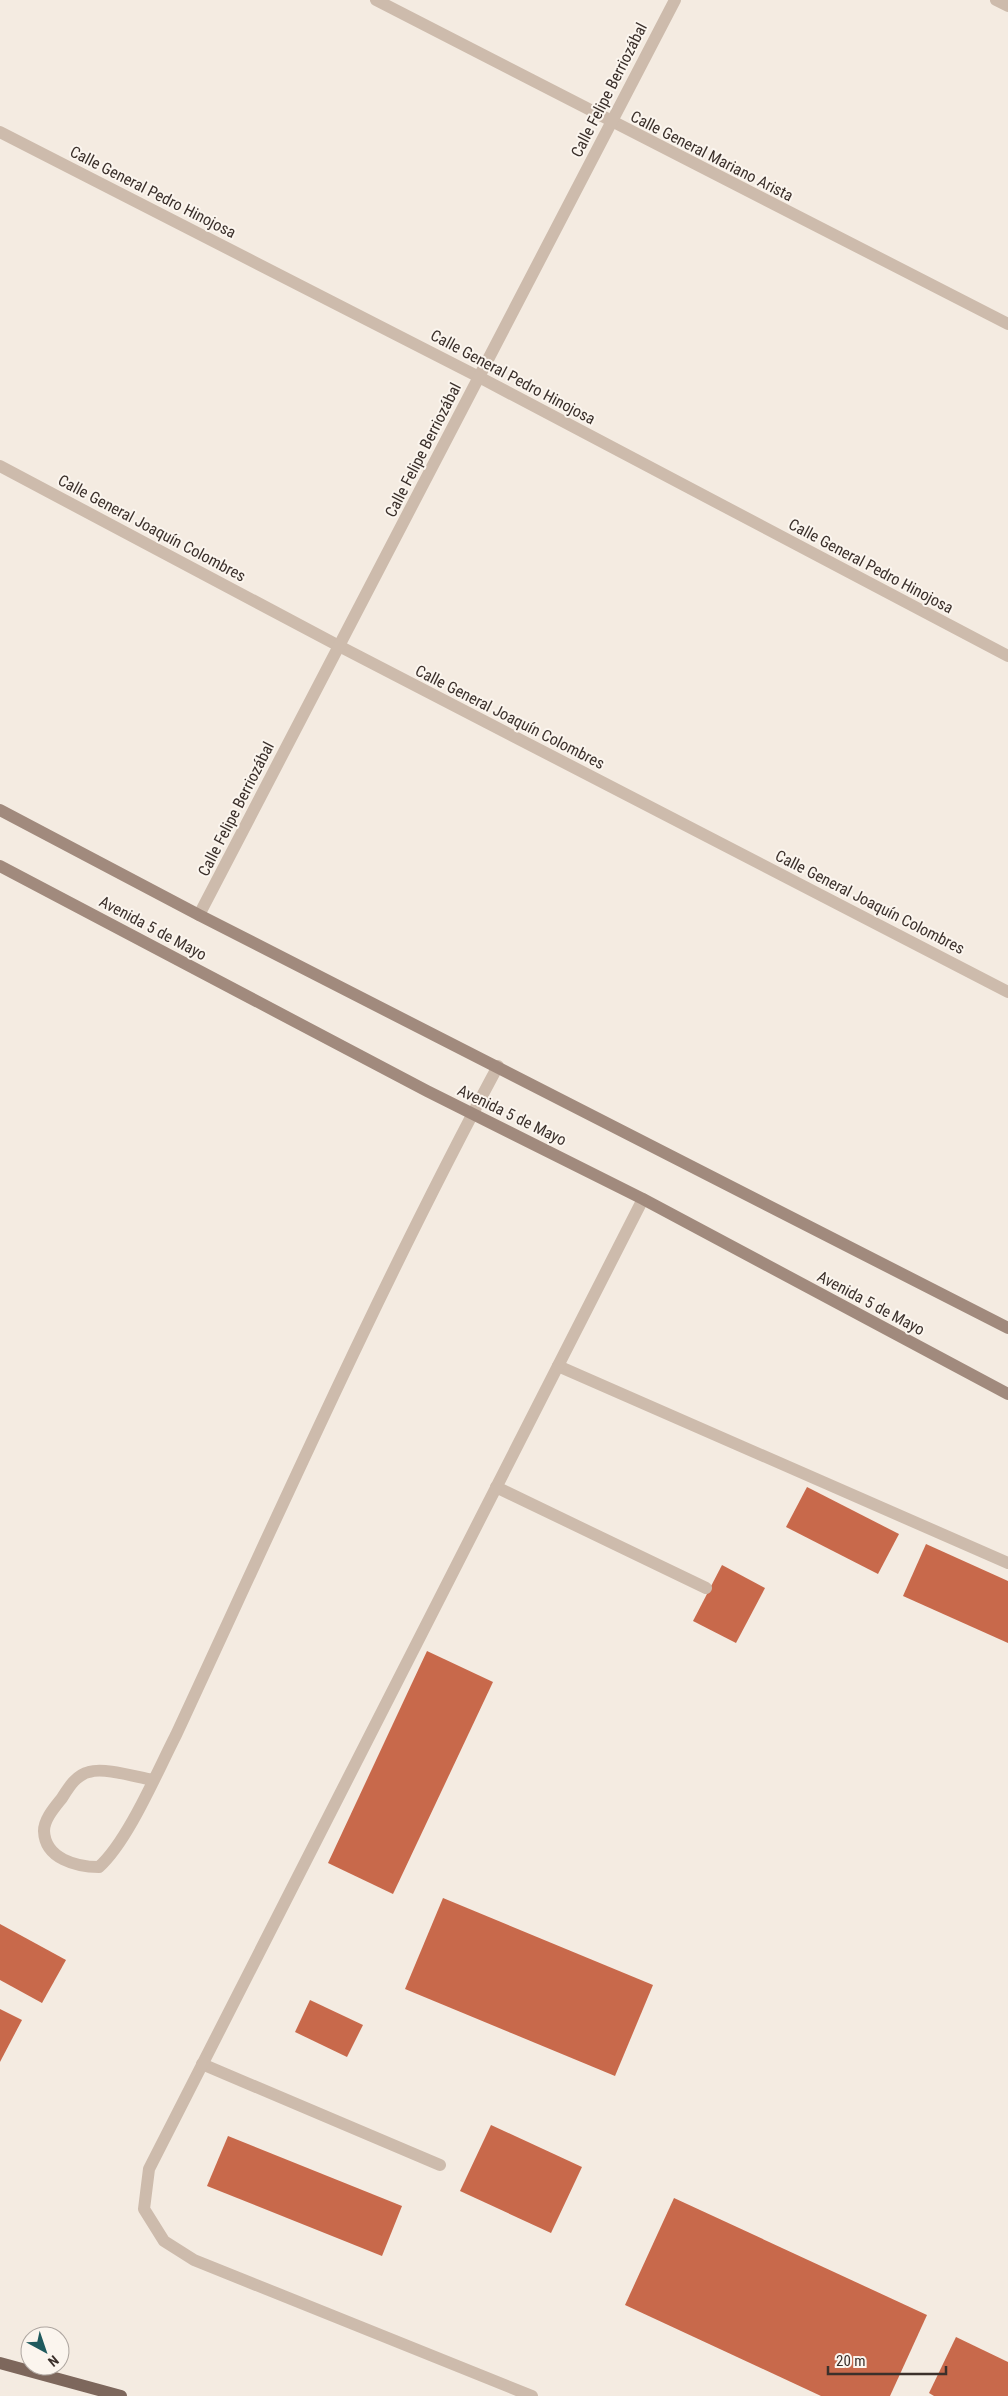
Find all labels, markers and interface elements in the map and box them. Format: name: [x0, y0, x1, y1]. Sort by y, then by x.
street label: Calle Felipe Berriozábal: [567, 20, 651, 160]
street label: Calle General Mariano Arista: [628, 107, 796, 205]
street label: Calle General Pedro Hinojosa: [67, 142, 239, 242]
street label: Calle General Pedro Hinojosa: [427, 326, 599, 428]
street label: Calle Felipe Berriozábal: [381, 380, 465, 520]
street label: Calle General Joaquín Colombres: [55, 470, 249, 586]
street label: Calle General Pedro Hinojosa: [785, 515, 957, 617]
street label: Calle General Joaquín Colombres: [412, 661, 608, 773]
street label: Calle Felipe Berriozábal: [194, 739, 278, 879]
street label: Calle General Joaquín Colombres: [772, 846, 968, 958]
street label: Avenida 5 de Mayo: [96, 892, 210, 964]
street label: Avenida 5 de Mayo: [455, 1080, 569, 1150]
street label: Avenida 5 de Mayo: [814, 1267, 928, 1339]
north arrow: [20, 2326, 70, 2376]
scale bar: [828, 2344, 946, 2376]
text: N: [45, 2352, 62, 2370]
text: 20 m: [836, 2352, 866, 2370]

